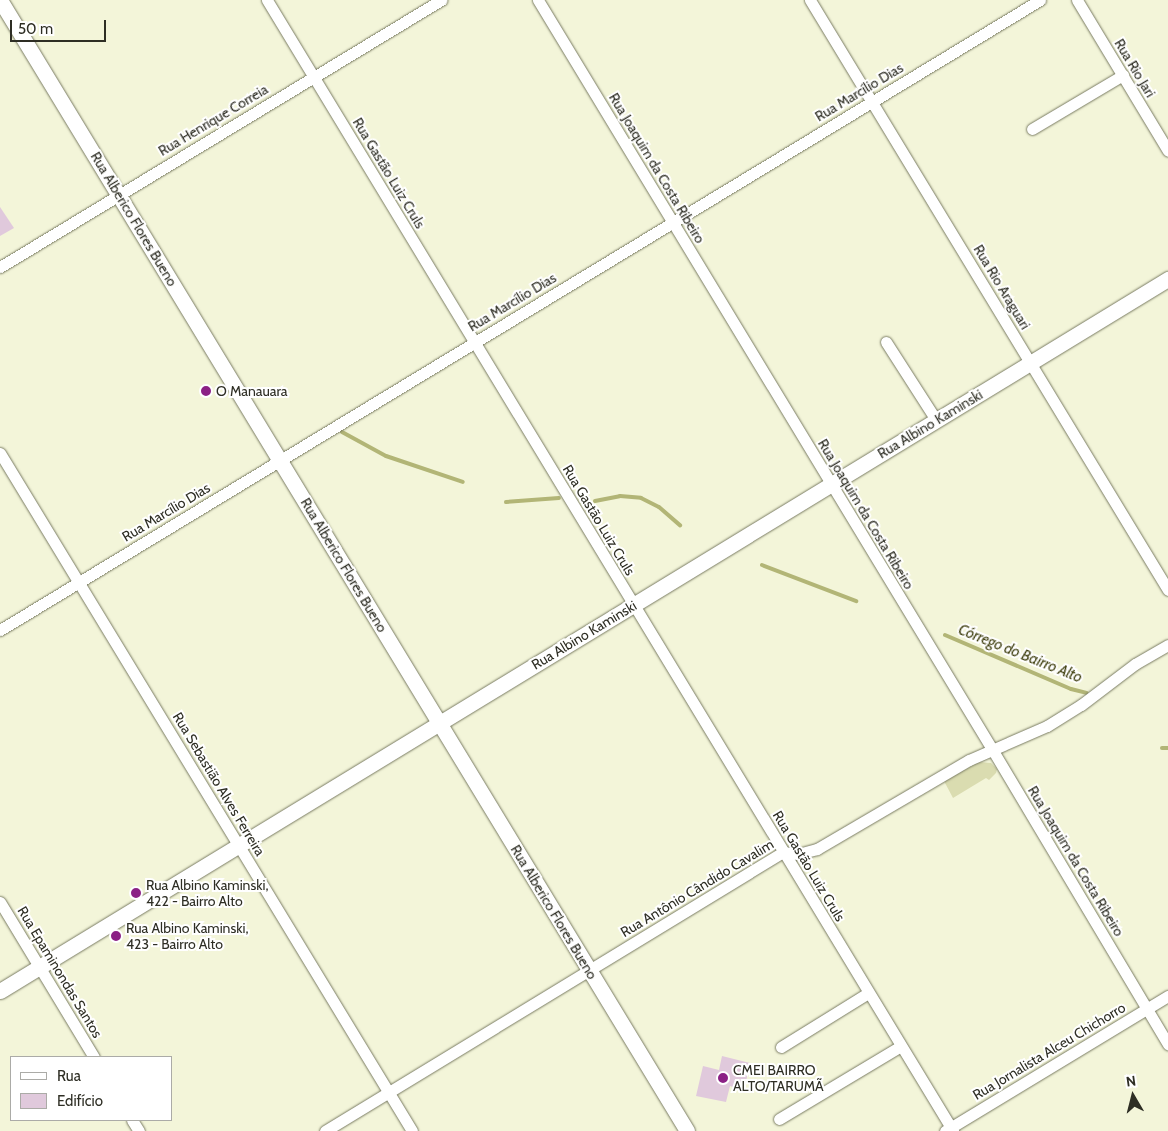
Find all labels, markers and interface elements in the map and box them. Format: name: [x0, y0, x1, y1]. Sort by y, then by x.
scale bar: [12, 10, 109, 42]
text: 50 m: [18, 20, 53, 38]
street label: Rua Rio Jari: [1111, 36, 1159, 100]
street label: Rua Marcílio Dias: [812, 59, 906, 125]
street label: Rua Henrique Correia: [155, 81, 271, 159]
street label: Rua Joaquim da Costa Ribeiro: [605, 90, 709, 246]
street label: Rua Gastão Luiz Cruls: [349, 115, 429, 231]
street label: Rua Alberico Flores Bueno: [87, 149, 181, 289]
street label: Rua Rio Araguari: [970, 242, 1034, 332]
street label: Rua Marcílio Dias: [465, 269, 559, 335]
place label: O Manauara: [216, 383, 288, 399]
marker: O Manauara: [200, 385, 212, 397]
street label: Rua Albino Kaminski: [874, 386, 986, 462]
street label: Rua Joaquim da Costa Ribeiro: [814, 436, 918, 592]
street label: Rua Gastão Luiz Cruls: [559, 462, 639, 578]
street label: Rua Marcílio Dias: [119, 479, 213, 545]
street label: Rua Alberico Flores Bueno: [297, 495, 391, 635]
street label: Rua Albino Kaminski: [528, 597, 640, 673]
water label: Córrego do Bairro Alto: [955, 621, 1085, 687]
street label: Rua Sebastião Alves Ferreira: [169, 709, 269, 859]
street label: Rua Joaquim da Costa Ribeiro: [1024, 783, 1128, 939]
street label: Rua Gastão Luiz Cruls: [769, 808, 849, 924]
street label: Rua Antônio Cândido Cavalim: [617, 836, 777, 940]
street label: Rua Alberico Flores Bueno: [507, 842, 601, 982]
place label: Rua Albino Kaminski, 422 - Bairro Alto: [146, 877, 268, 910]
marker: Rua Albino Kaminski, 422 - Bairro Alto: [130, 887, 142, 899]
street label: Rua Epaminondas Santos: [14, 903, 106, 1041]
place label: Rua Albino Kaminski, 423 - Bairro Alto: [126, 920, 248, 952]
marker: Rua Albino Kaminski, 423 - Bairro Alto: [110, 930, 122, 942]
street label: Rua Jornalista Alceu Chichorro: [970, 999, 1128, 1103]
legend: [10, 1056, 172, 1121]
place label: CMEI BAIRRO ALTO/TARUMÃ: [733, 1062, 824, 1094]
text: Rua: [57, 1067, 81, 1085]
north arrow: [1108, 1071, 1158, 1121]
marker: CMEI BAIRRO ALTO/TARUMÃ: [717, 1072, 729, 1084]
text: N: [1125, 1072, 1137, 1091]
text: Edifício: [57, 1092, 103, 1110]

